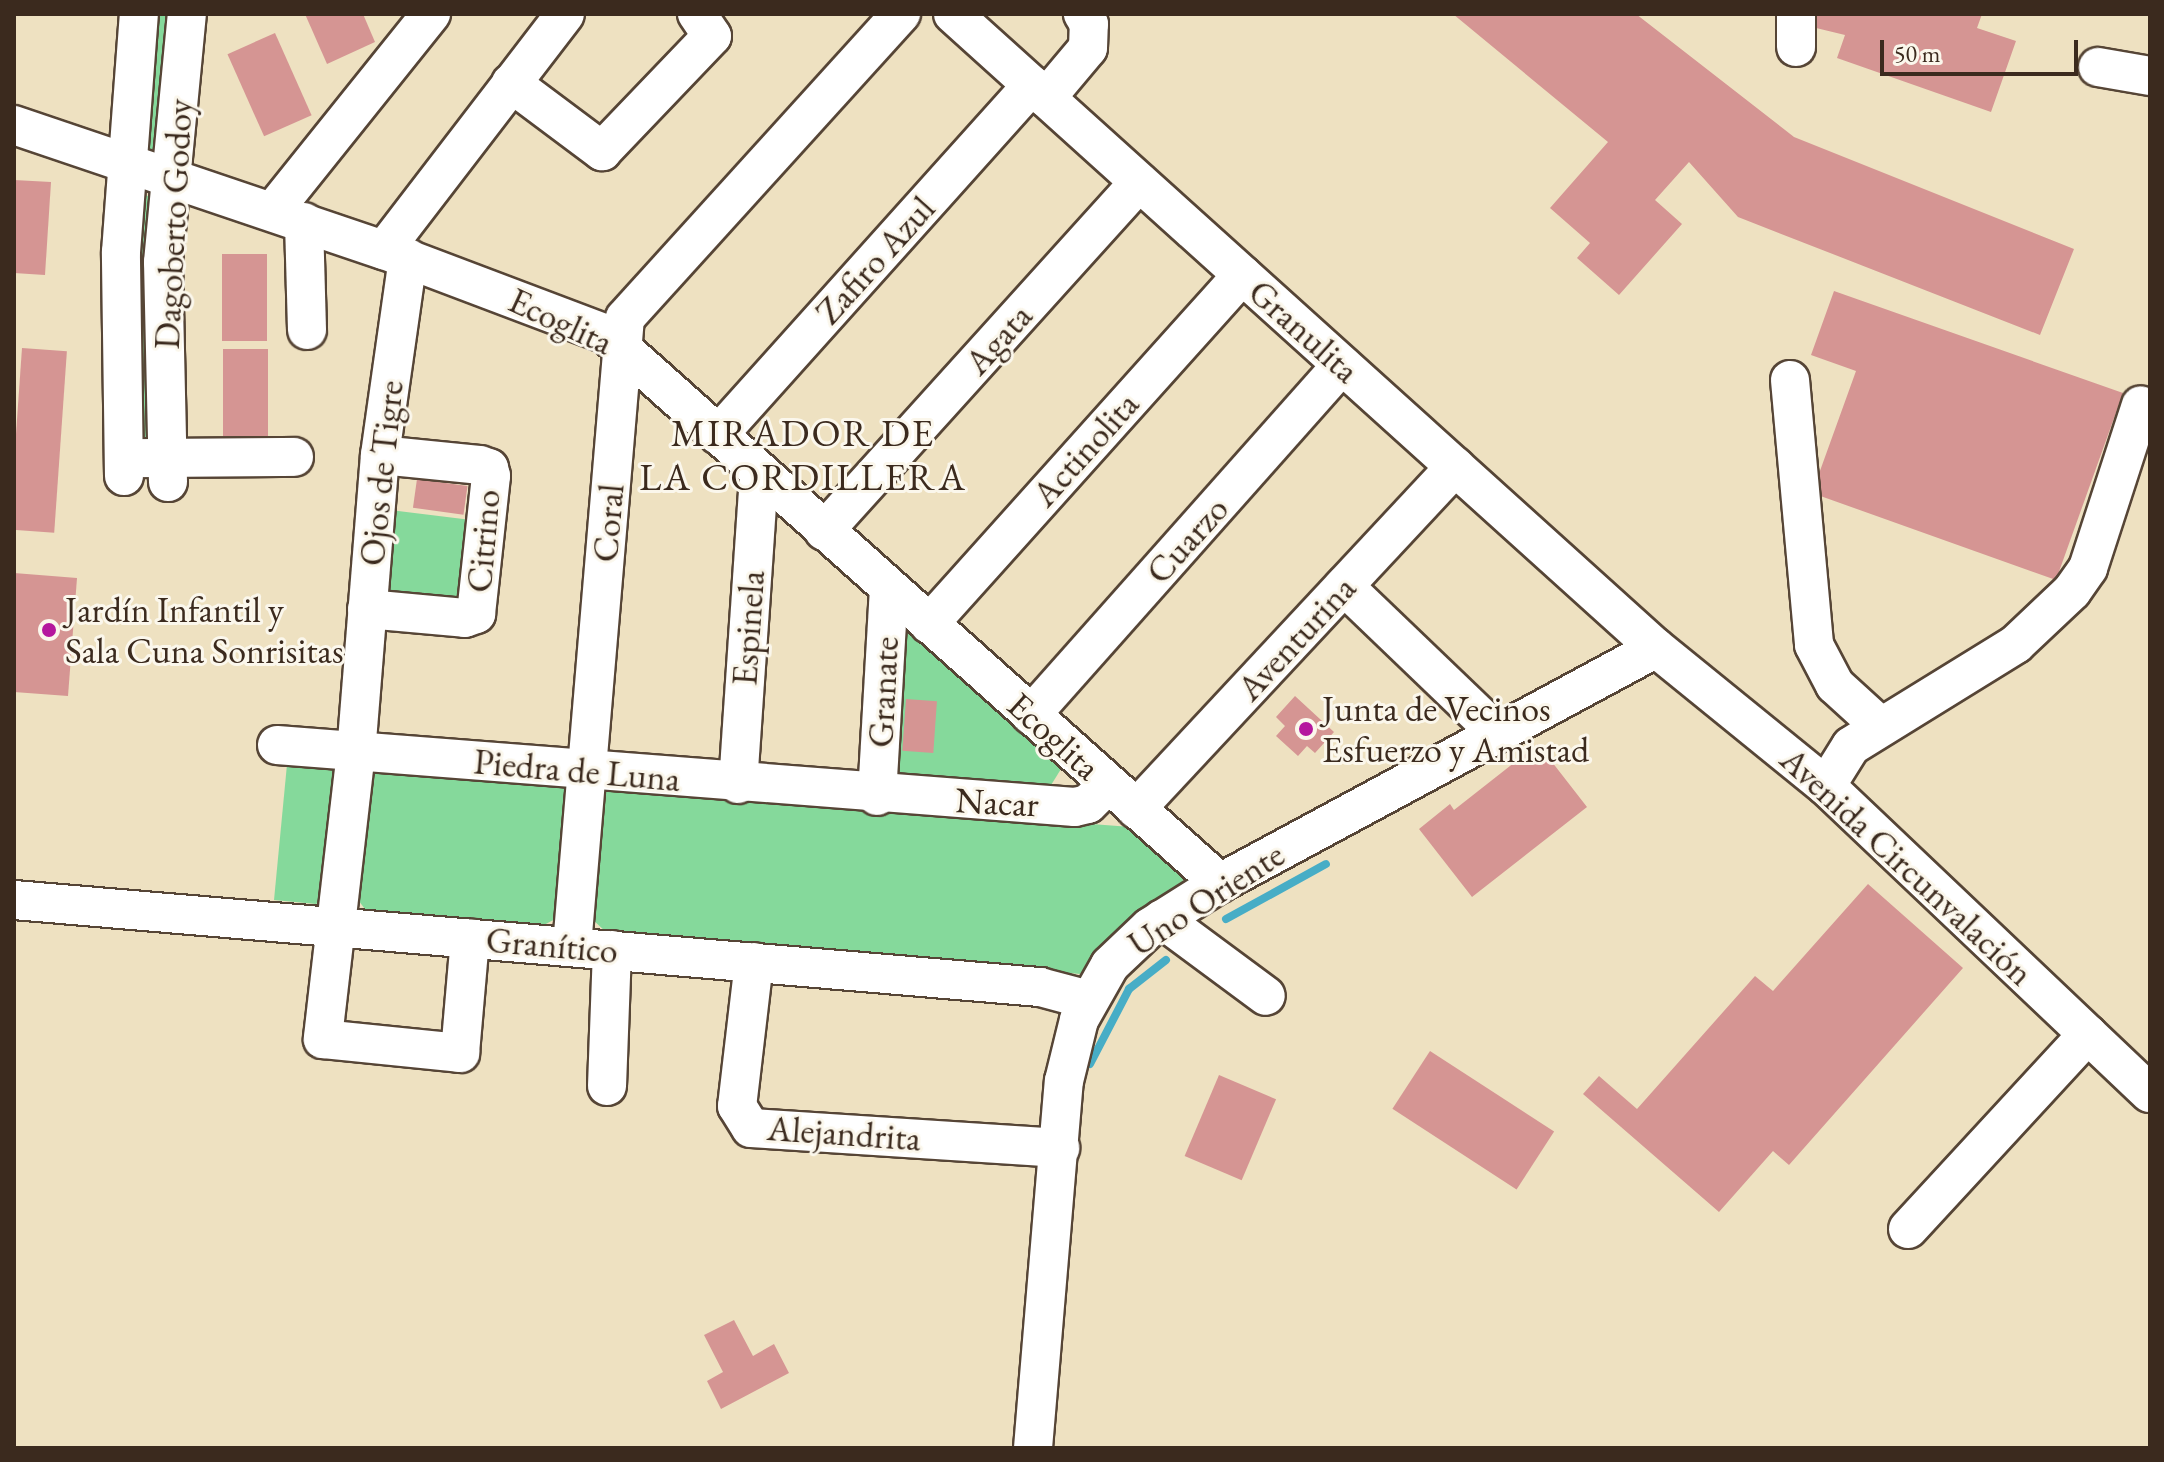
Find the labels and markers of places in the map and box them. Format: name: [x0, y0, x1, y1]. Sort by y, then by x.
place label: Jardín Infantil y Sala Cuna Sonrisitas: [65, 587, 344, 672]
marker: Jardín Infantil y Sala Cuna Sonrisitas: [40, 621, 58, 639]
place label: Junta de Vecinos Esfuerzo y Amistad: [1322, 686, 1589, 771]
marker: Junta de Vecinos Esfuerzo y Amistad: [1297, 720, 1315, 738]

